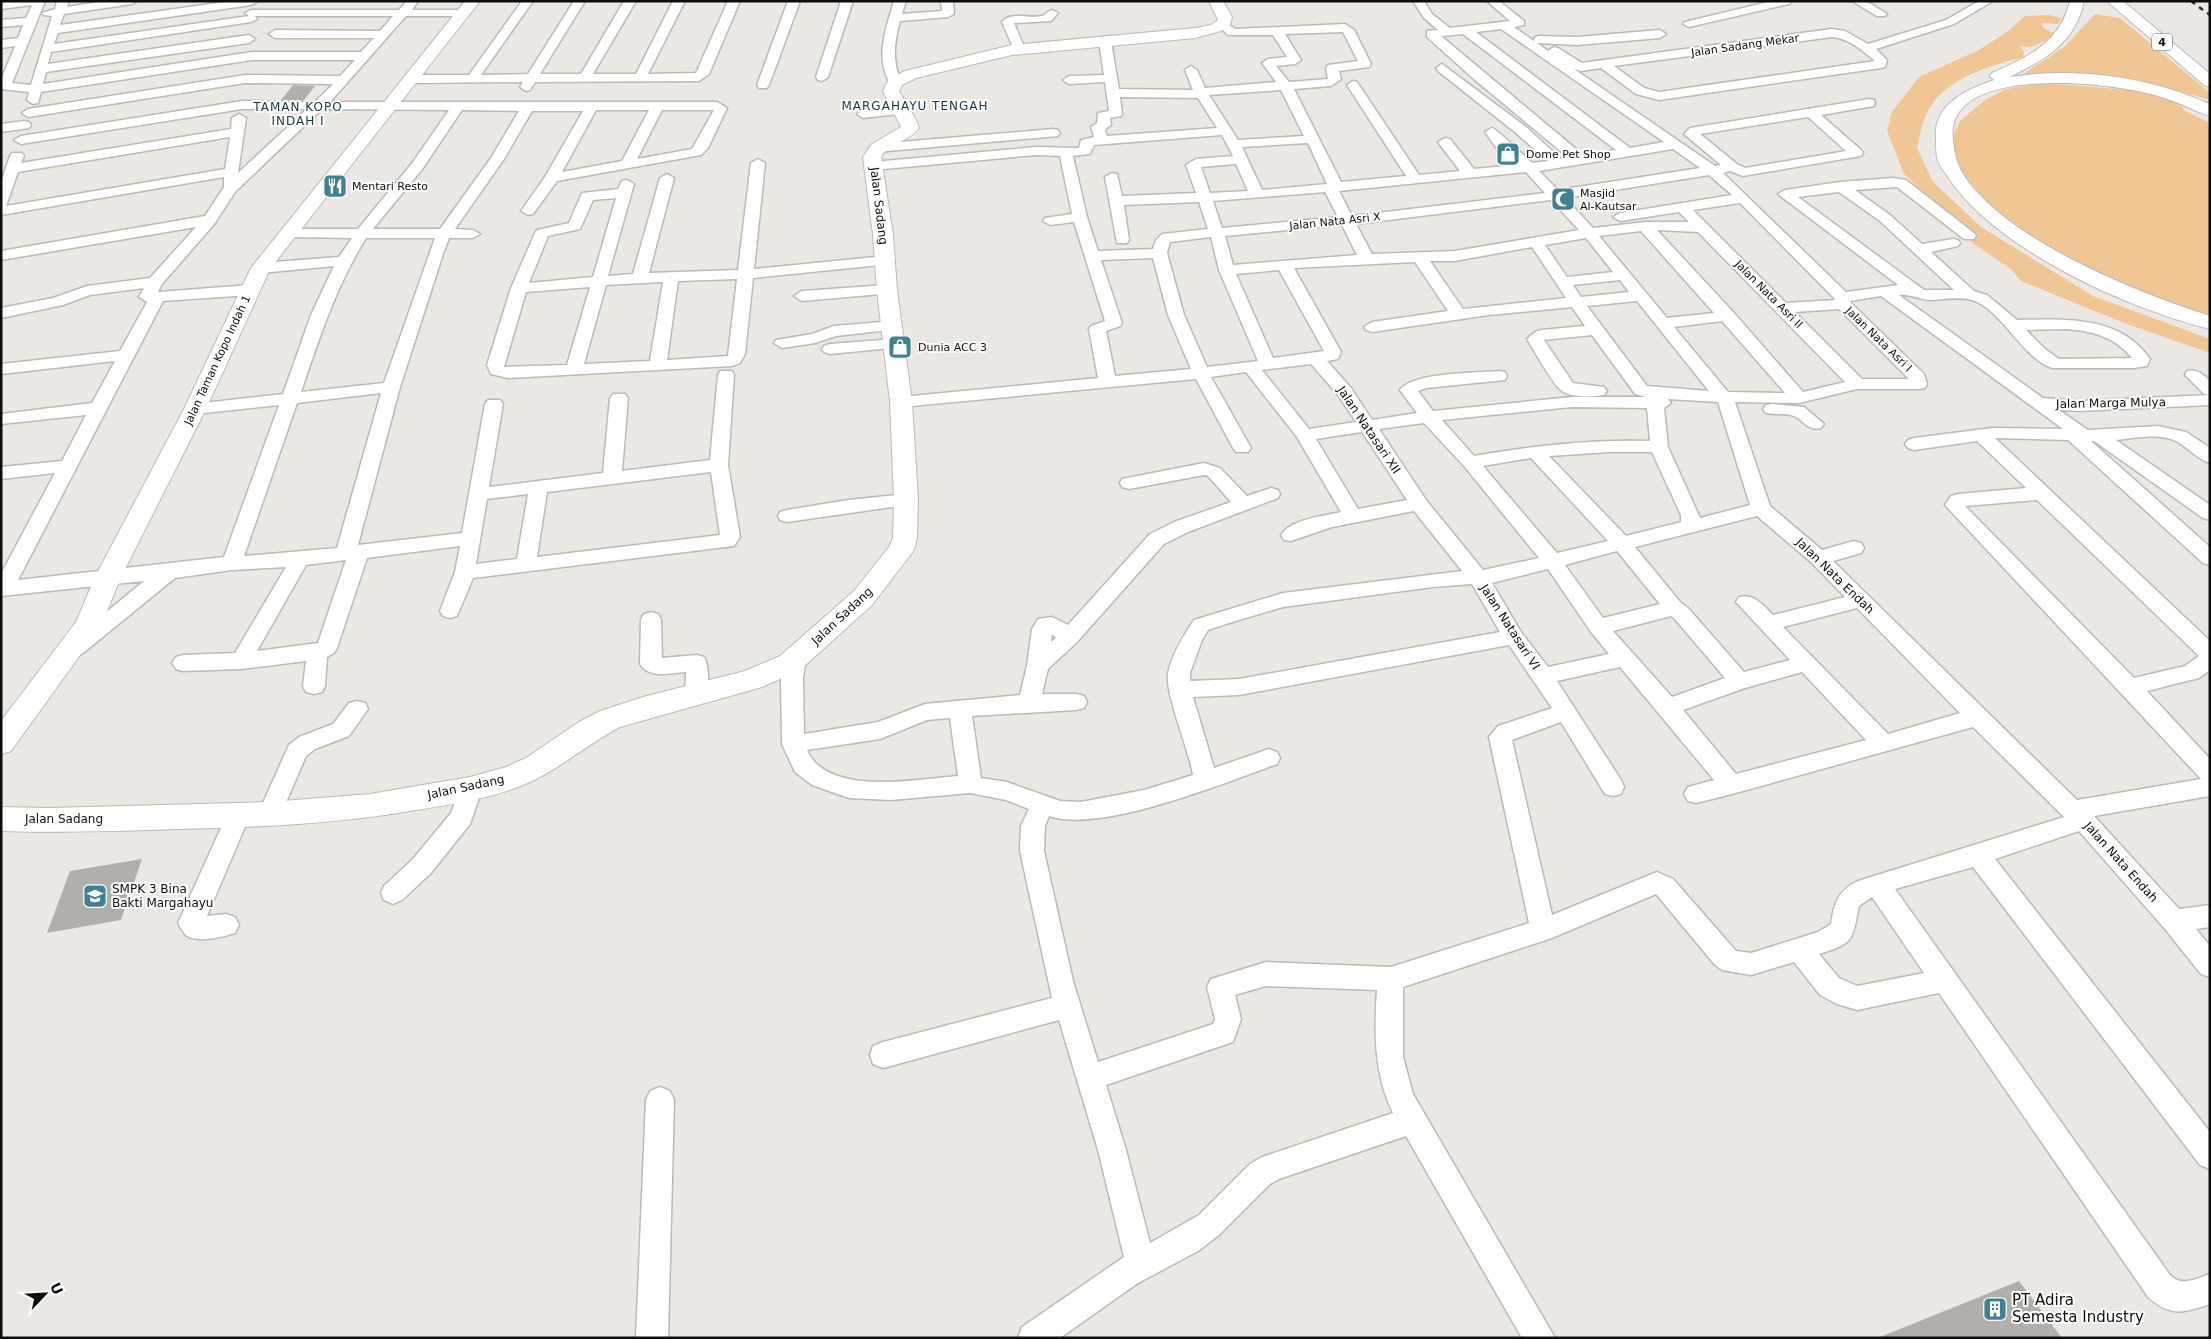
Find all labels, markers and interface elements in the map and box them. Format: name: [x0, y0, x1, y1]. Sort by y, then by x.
street label: Jalan Sadang Mekar: [1689, 31, 1800, 60]
road number: 4: [2152, 34, 2172, 51]
district label: MARGAHAYU TENGAH: [841, 99, 989, 113]
district label: TAMAN KOPO INDAH I: [252, 100, 343, 128]
shop icon: Dome Pet Shop: [1495, 141, 1521, 167]
place label: Dome Pet Shop: [1526, 148, 1611, 161]
street label: Jalan Sadang: [867, 165, 891, 246]
restaurant icon: Mentari Resto: [322, 173, 348, 199]
place label: Mentari Resto: [352, 180, 428, 193]
mosque icon: Masjid Al-Kautsar: [1550, 186, 1576, 212]
place label: Masjid Al-Kautsar: [1580, 187, 1637, 213]
street label: Jalan Nata Asri X: [1288, 210, 1382, 233]
street label: Jalan Nata Asri II: [1731, 257, 1805, 331]
street label: Jalan Taman Kopo Indah 1: [181, 293, 253, 428]
street label: Jalan Nata Asri I: [1842, 304, 1915, 374]
shop icon: Dunia ACC 3: [887, 334, 913, 360]
place label: Dunia ACC 3: [918, 341, 987, 354]
street label: Jalan Natasari XII: [1334, 383, 1403, 476]
street label: Jalan Marga Mulya: [2055, 395, 2166, 411]
street label: Jalan Nata Endah: [1792, 535, 1877, 617]
street label: Jalan Natasari VI: [1477, 581, 1543, 672]
street label: Jalan Sadang: [808, 584, 875, 648]
street label: Jalan Sadang: [425, 772, 506, 802]
street label: Jalan Sadang: [24, 812, 103, 826]
street label: Jalan Nata Endah: [2081, 818, 2161, 905]
place label: SMPK 3 Bina Bakti Margahayu: [112, 882, 213, 910]
school or university icon: SMPK 3 Bina Bakti Margahayu: [82, 883, 108, 909]
north arrow: [20, 1269, 70, 1319]
text: U: [47, 1280, 66, 1297]
place label: PT Adira Semesta Industry: [2012, 1291, 2144, 1326]
building icon: PT Adira Semesta Industry: [1982, 1296, 2008, 1322]

